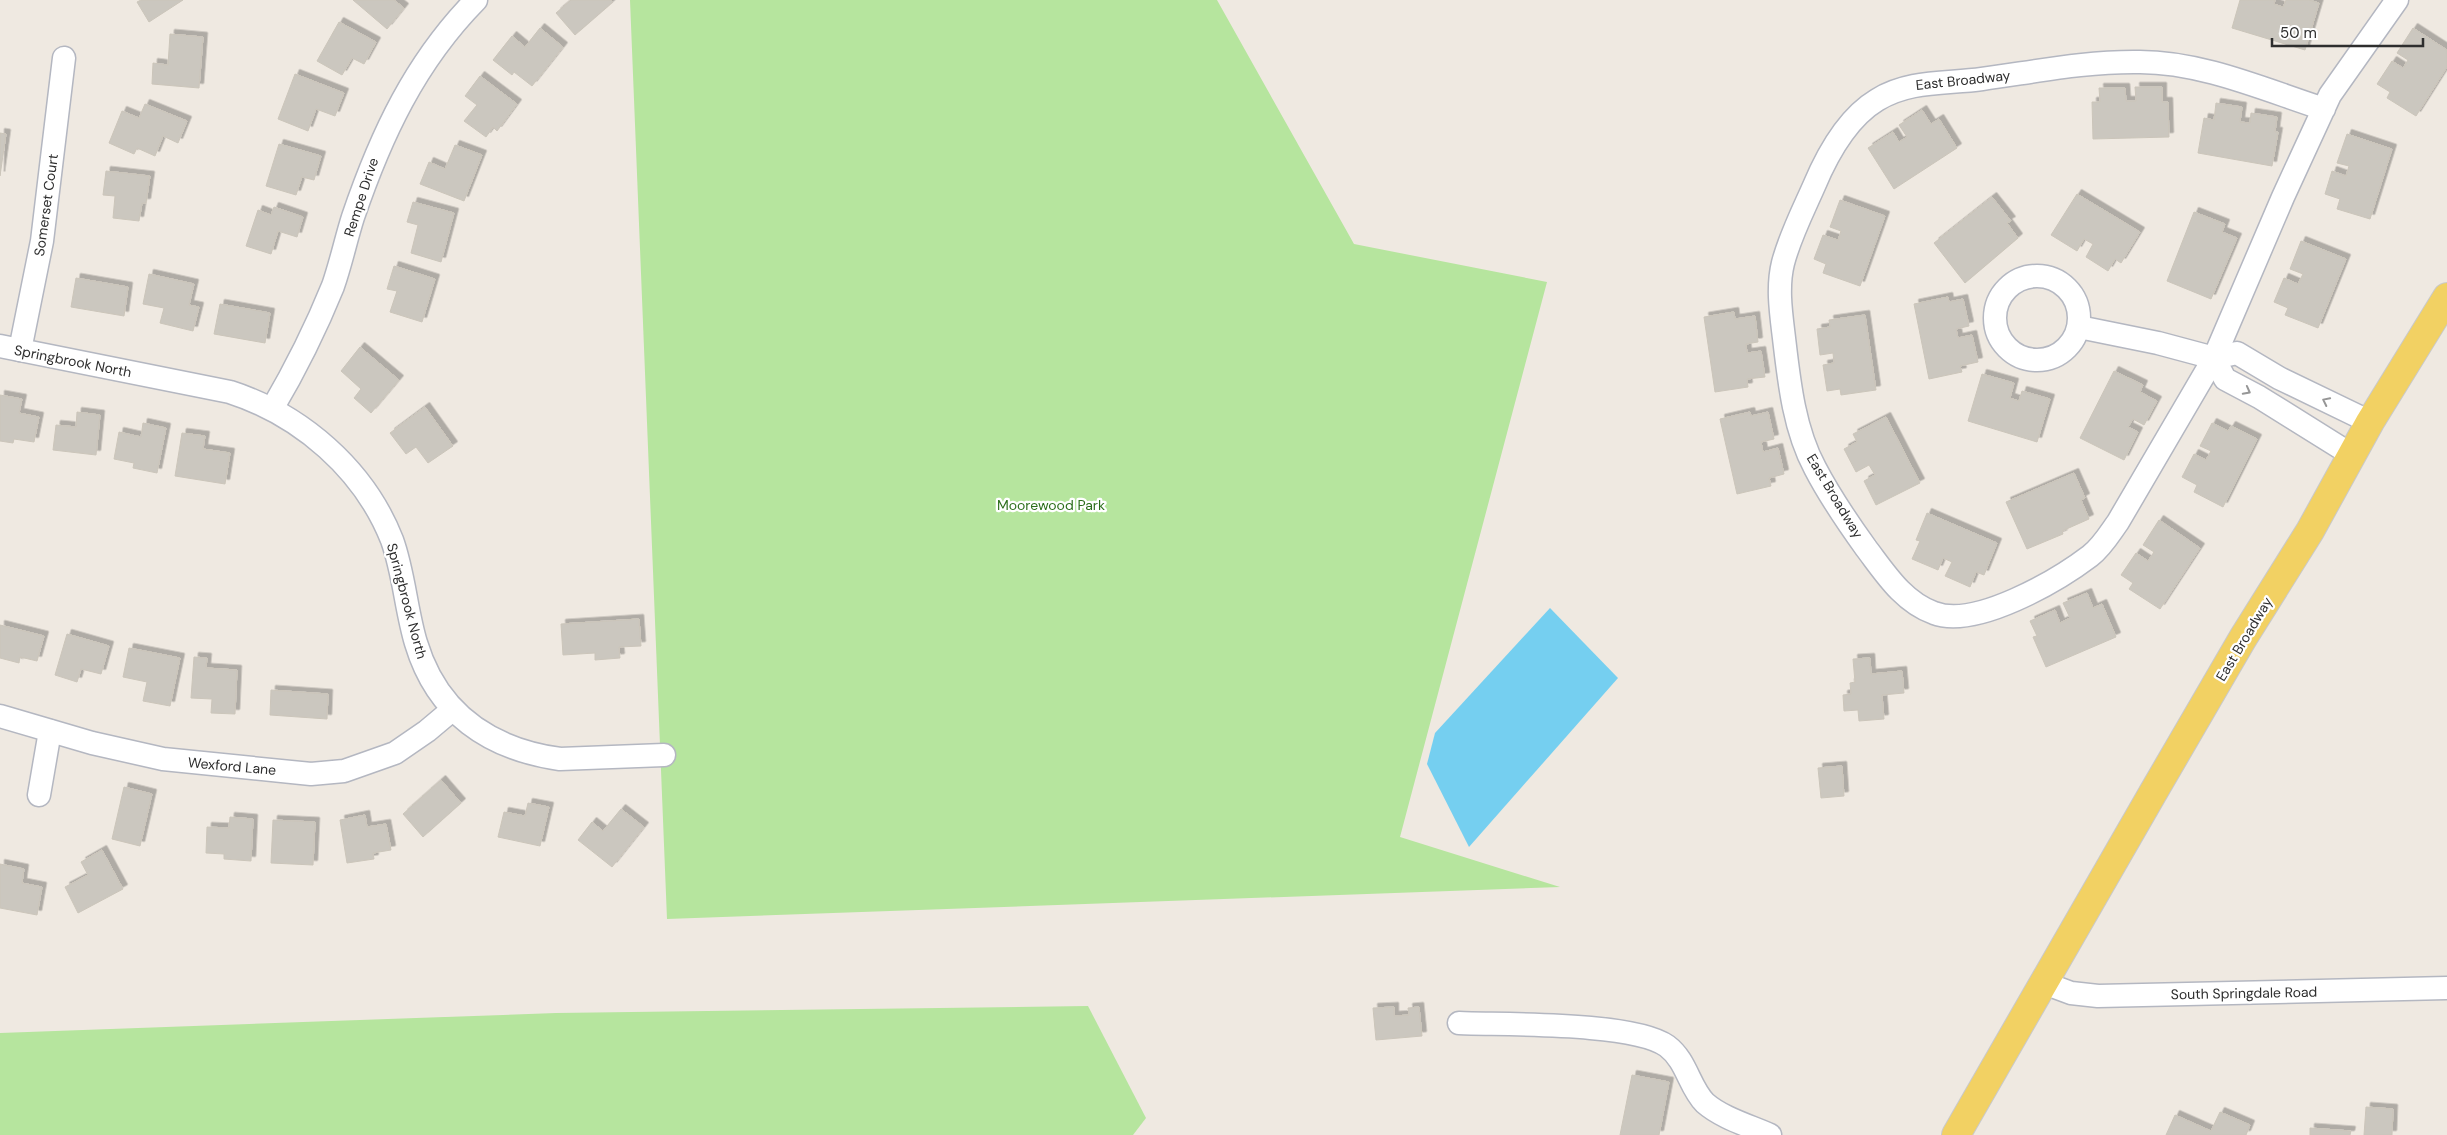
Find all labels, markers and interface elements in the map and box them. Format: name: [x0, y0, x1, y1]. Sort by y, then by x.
scale bar: [2272, 15, 2423, 47]
text: 50 m: [2280, 23, 2317, 43]
street label: East Broadway: [1915, 66, 2011, 94]
street label: Somerset Court: [30, 153, 62, 257]
street label: Rempe Drive: [340, 155, 382, 239]
street label: Springbrook North: [13, 341, 133, 381]
one-way arrow: [2242, 385, 2251, 395]
one-way arrow: [2322, 397, 2331, 407]
street label: East Broadway: [1803, 451, 1867, 542]
park label: Moorewood Park: [997, 496, 1105, 514]
street label: Springbrook North: [383, 541, 431, 661]
street label: East Broadway: [2212, 593, 2276, 684]
street label: Wexford Lane: [187, 753, 277, 779]
street label: South Springdale Road: [2171, 983, 2317, 1003]

